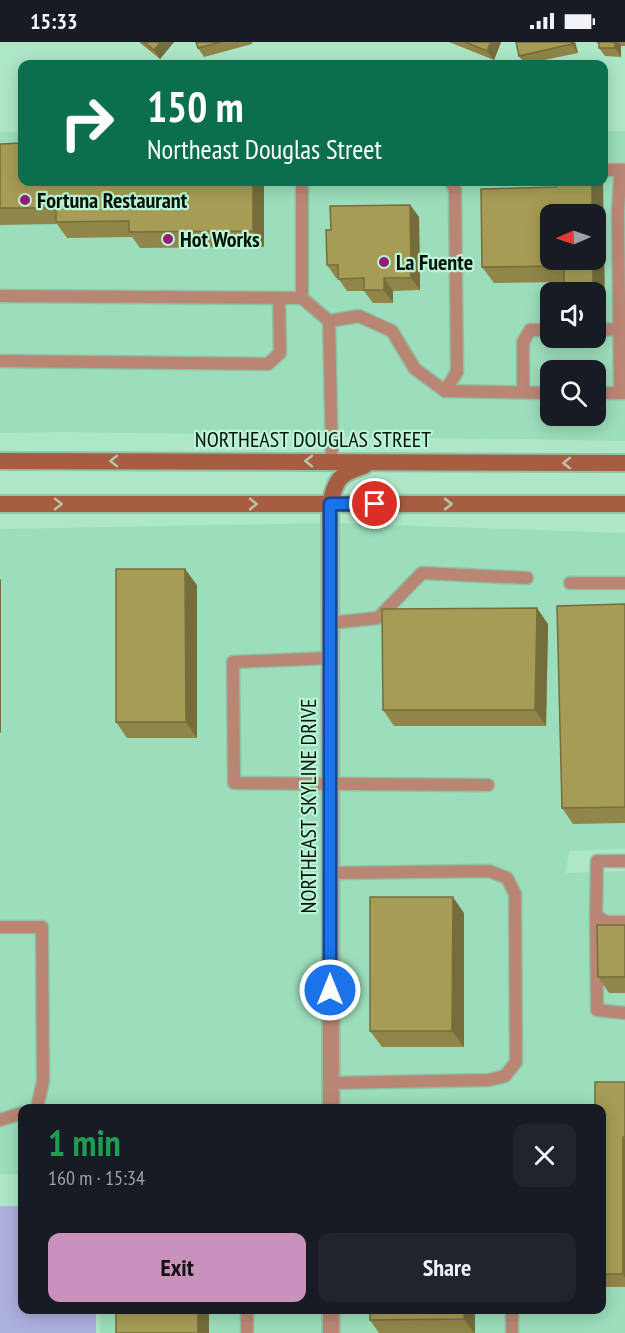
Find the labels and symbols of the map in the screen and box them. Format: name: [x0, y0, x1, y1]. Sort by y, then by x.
place label: Fortuna Restaurant: [37, 186, 188, 214]
marker: Fortuna Restaurant: [18, 193, 32, 207]
north arrow: [540, 204, 606, 270]
place label: Hot Works: [180, 225, 260, 253]
marker: Hot Works: [161, 232, 175, 246]
place label: La Fuente: [396, 248, 473, 276]
marker: La Fuente: [377, 255, 391, 269]
street label: NORTHEAST DOUGLAS STREET: [195, 425, 431, 453]
one-way arrow: [109, 455, 118, 467]
one-way arrow: [304, 455, 313, 467]
one-way arrow: [562, 457, 571, 469]
pin: [349, 478, 400, 529]
one-way arrow: [54, 498, 63, 510]
one-way arrow: [249, 498, 258, 510]
one-way arrow: [444, 498, 453, 510]
street label: NORTHEAST SKYLINE DRIVE: [294, 699, 322, 913]
position arrow: [298, 958, 362, 1022]

